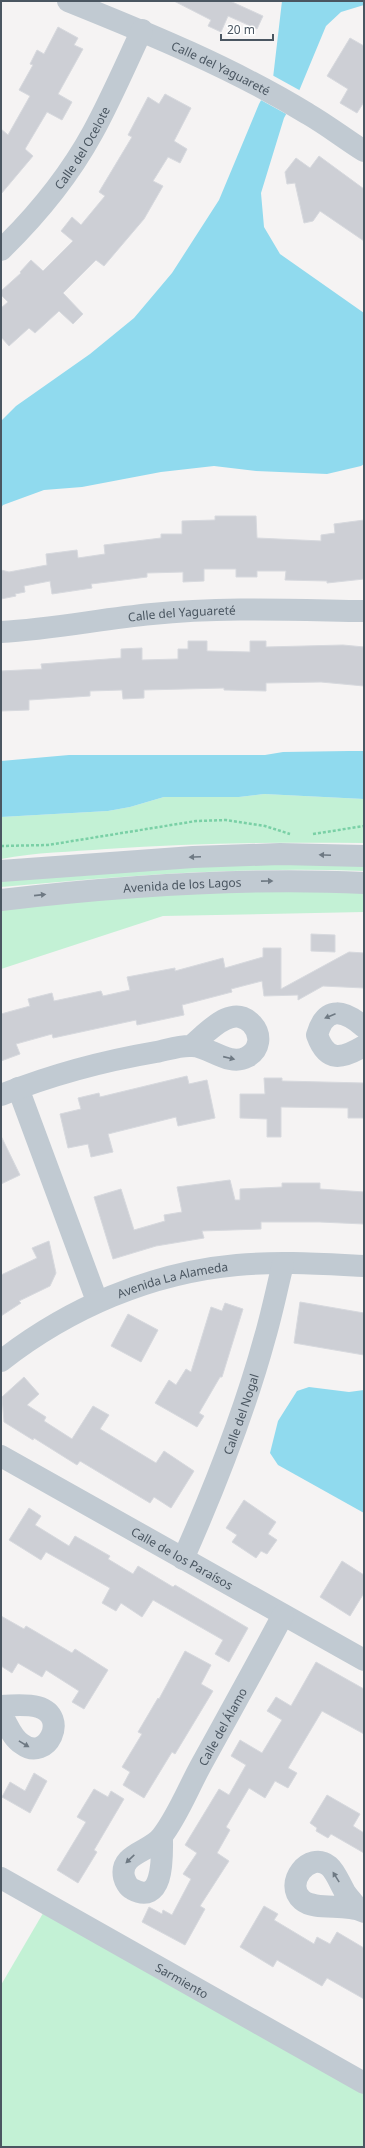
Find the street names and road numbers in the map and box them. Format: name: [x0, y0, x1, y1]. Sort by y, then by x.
street label: Calle del Yaguareté: [169, 37, 274, 99]
street label: Calle del Ocelote: [50, 103, 114, 193]
street label: Calle del Yaguareté: [127, 601, 236, 625]
street label: Avenida de los Lagos: [123, 873, 242, 896]
street label: Avenida La Alameda: [114, 1257, 229, 1302]
street label: Calle del Nogal: [219, 1372, 262, 1457]
street label: Calle de los Paraísos: [128, 1522, 237, 1593]
street label: Calle del Álamo: [194, 1684, 251, 1769]
street label: Sarmiento: [152, 1959, 212, 2002]

